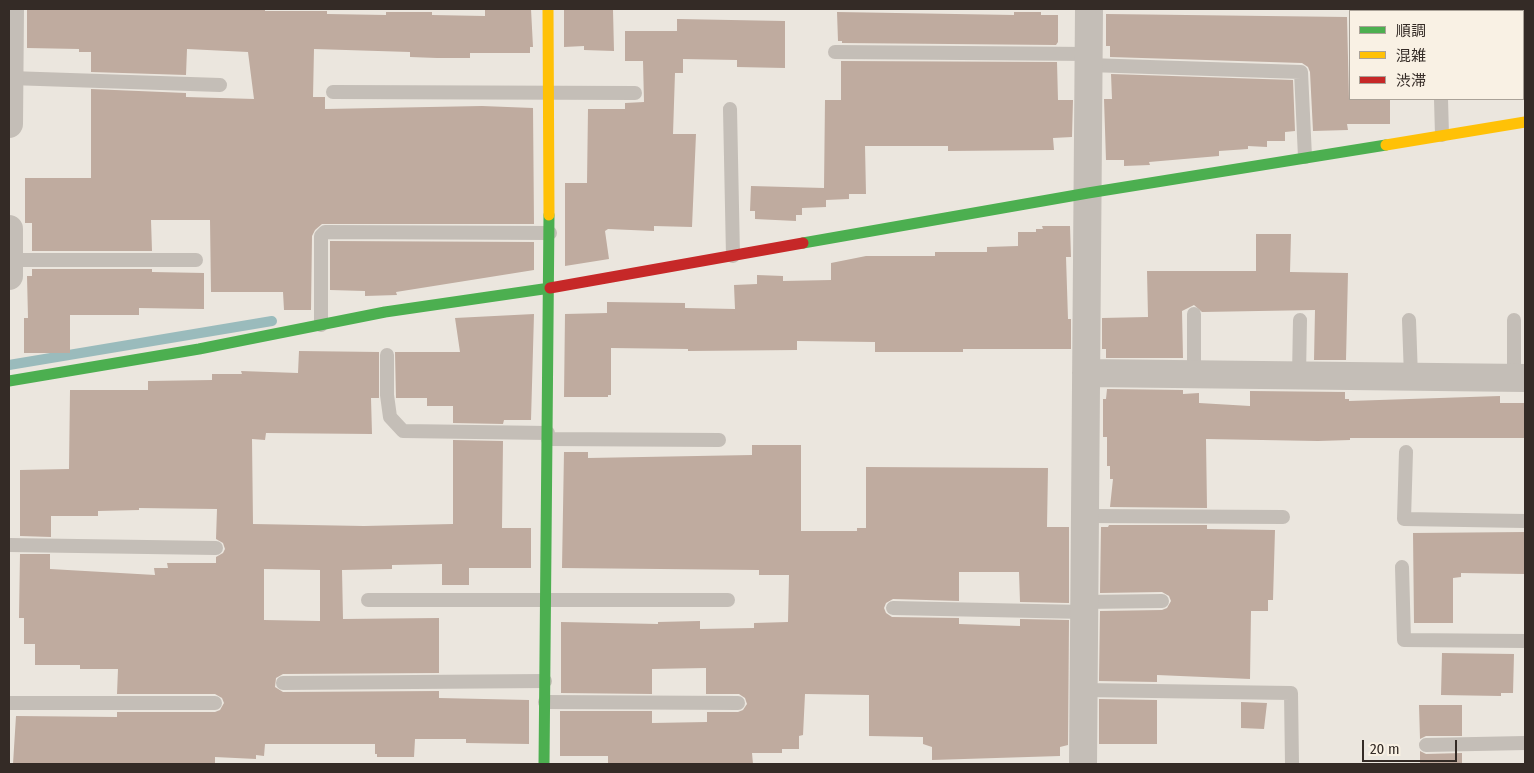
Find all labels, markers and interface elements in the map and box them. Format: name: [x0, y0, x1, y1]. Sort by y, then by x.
legend: [1349, 10, 1524, 100]
text: 順調: [1396, 22, 1426, 40]
text: 混雑: [1396, 47, 1426, 65]
text: 渋滞: [1396, 72, 1426, 90]
scale bar: [1364, 730, 1459, 762]
text: 20 m: [1370, 740, 1400, 758]

